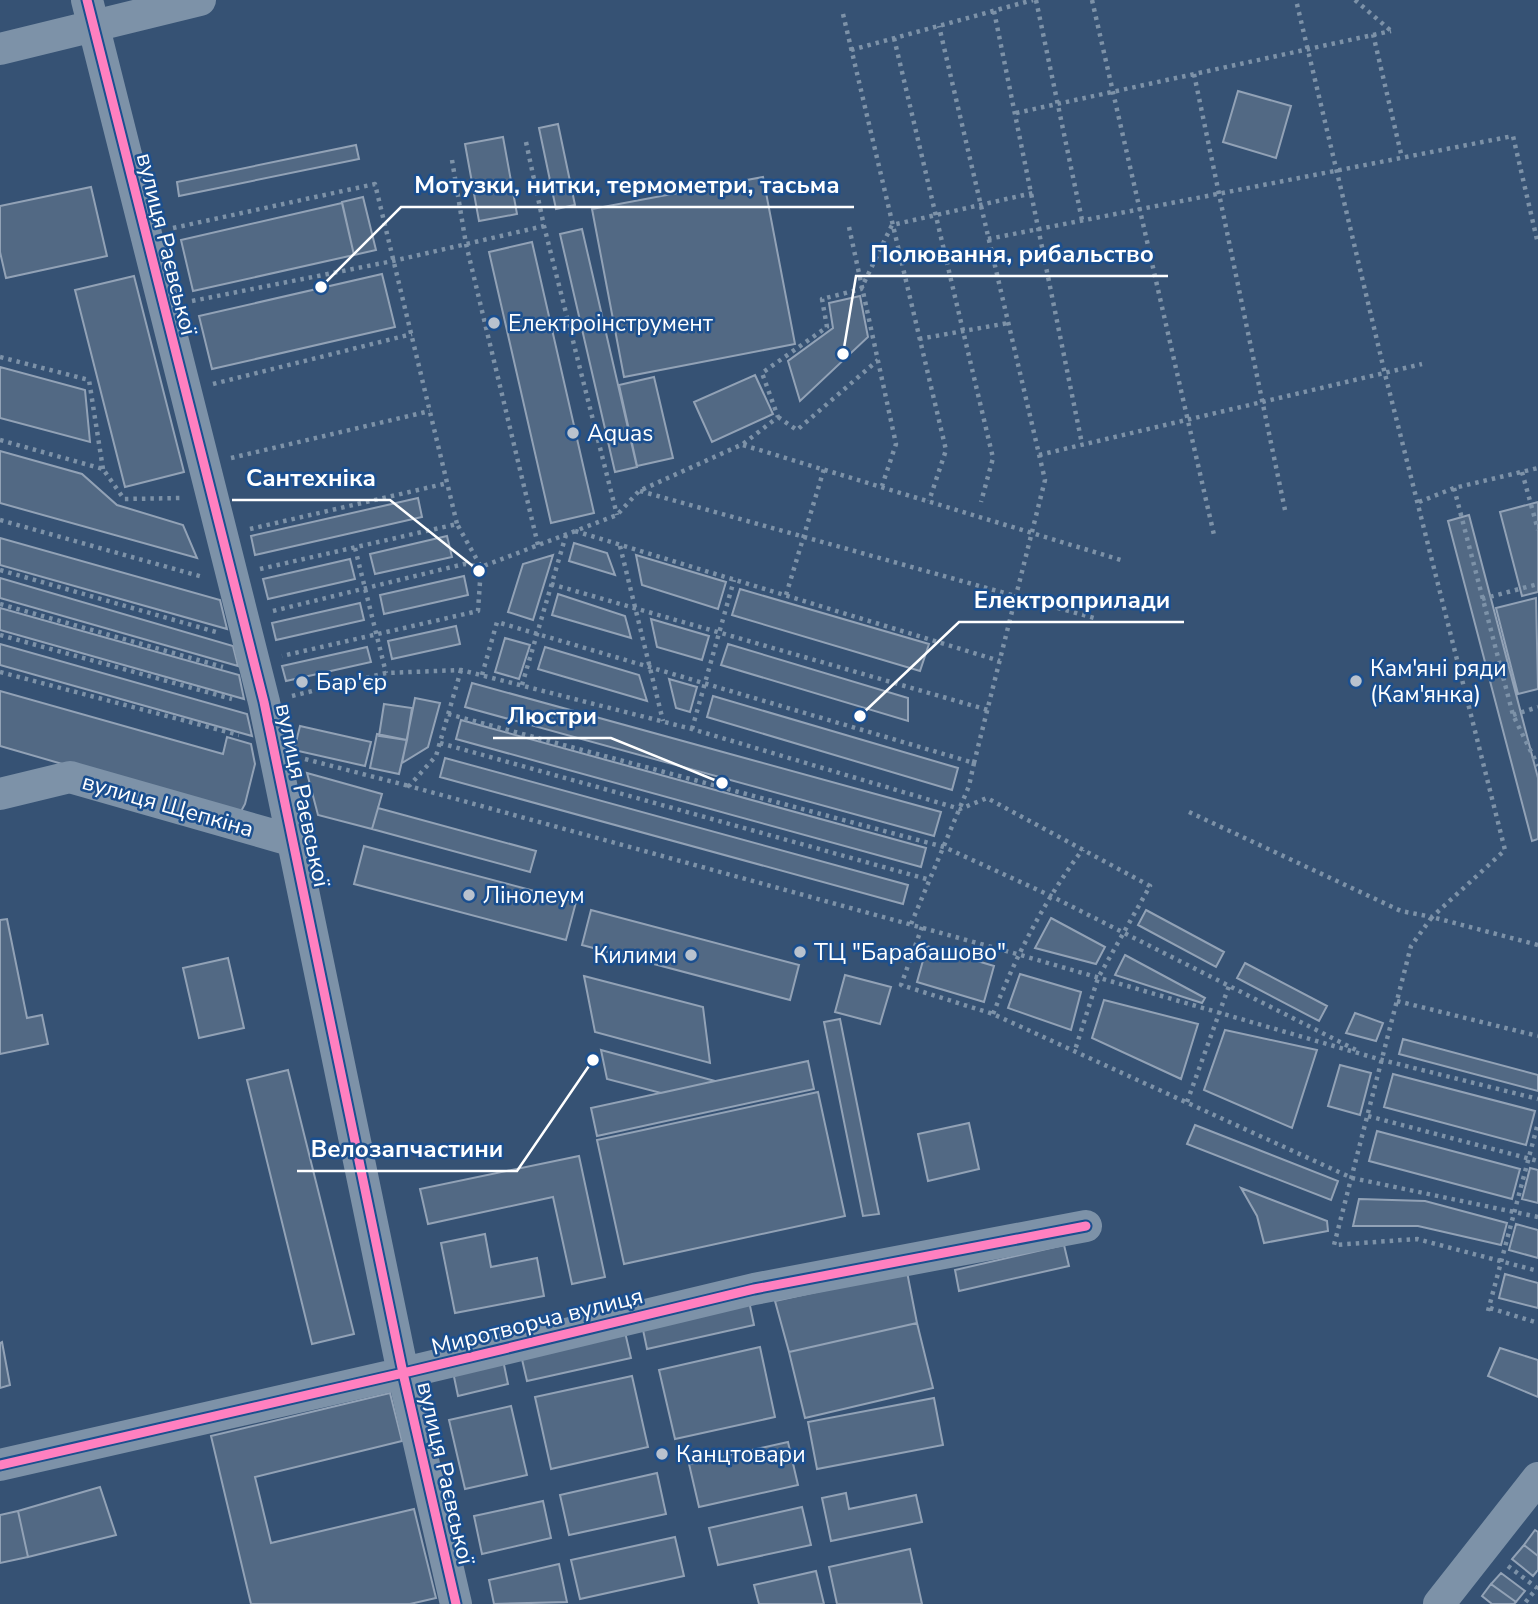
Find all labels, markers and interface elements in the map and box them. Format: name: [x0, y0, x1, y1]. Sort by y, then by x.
street label: вулиця Раєвської: [129, 150, 204, 339]
callout: Мотузки, нитки, термометри, тасьма: [401, 162, 854, 207]
text: Мотузки, нитки, термометри, тасьма: [414, 169, 840, 201]
callout: Полювання, рибальство: [856, 231, 1168, 276]
text: Полювання, рибальство: [870, 238, 1154, 270]
place label: Електроінструмент: [508, 308, 714, 339]
marker: Електроінструмент: [486, 315, 502, 331]
place label: Aquas: [587, 418, 653, 449]
marker: Aquas: [565, 425, 581, 441]
callout: Сантехніка: [232, 455, 390, 500]
text: Сантехніка: [246, 462, 376, 494]
callout: Електроприлади: [959, 577, 1184, 622]
text: Електроприлади: [974, 584, 1170, 616]
place label: Кам'яні ряди (Кам'янка): [1370, 653, 1507, 710]
place label: Бар'єр: [316, 667, 387, 698]
marker: Кам'яні ряди (Кам'янка): [1348, 673, 1364, 689]
marker: Бар'єр: [294, 674, 310, 690]
callout: Люстри: [493, 693, 611, 738]
street label: вулиця Раєвської: [268, 700, 337, 890]
text: Люстри: [507, 700, 597, 732]
street label: вулиця Щепкіна: [78, 766, 257, 845]
place label: Лінолеум: [483, 880, 585, 911]
marker: Лінолеум: [461, 887, 477, 903]
place label: ТЦ "Барабашово": [814, 937, 1006, 968]
place label: Килими: [594, 940, 677, 971]
marker: ТЦ "Барабашово": [792, 944, 808, 960]
marker: Килими: [683, 947, 699, 963]
callout: Велозапчастини: [297, 1126, 517, 1171]
text: Велозапчастини: [311, 1133, 503, 1165]
street label: Миротворча вулиця: [428, 1280, 646, 1363]
street label: вулиця Раєвської: [409, 1378, 482, 1568]
place label: Канцтовари: [676, 1439, 806, 1470]
marker: Канцтовари: [654, 1446, 670, 1462]

